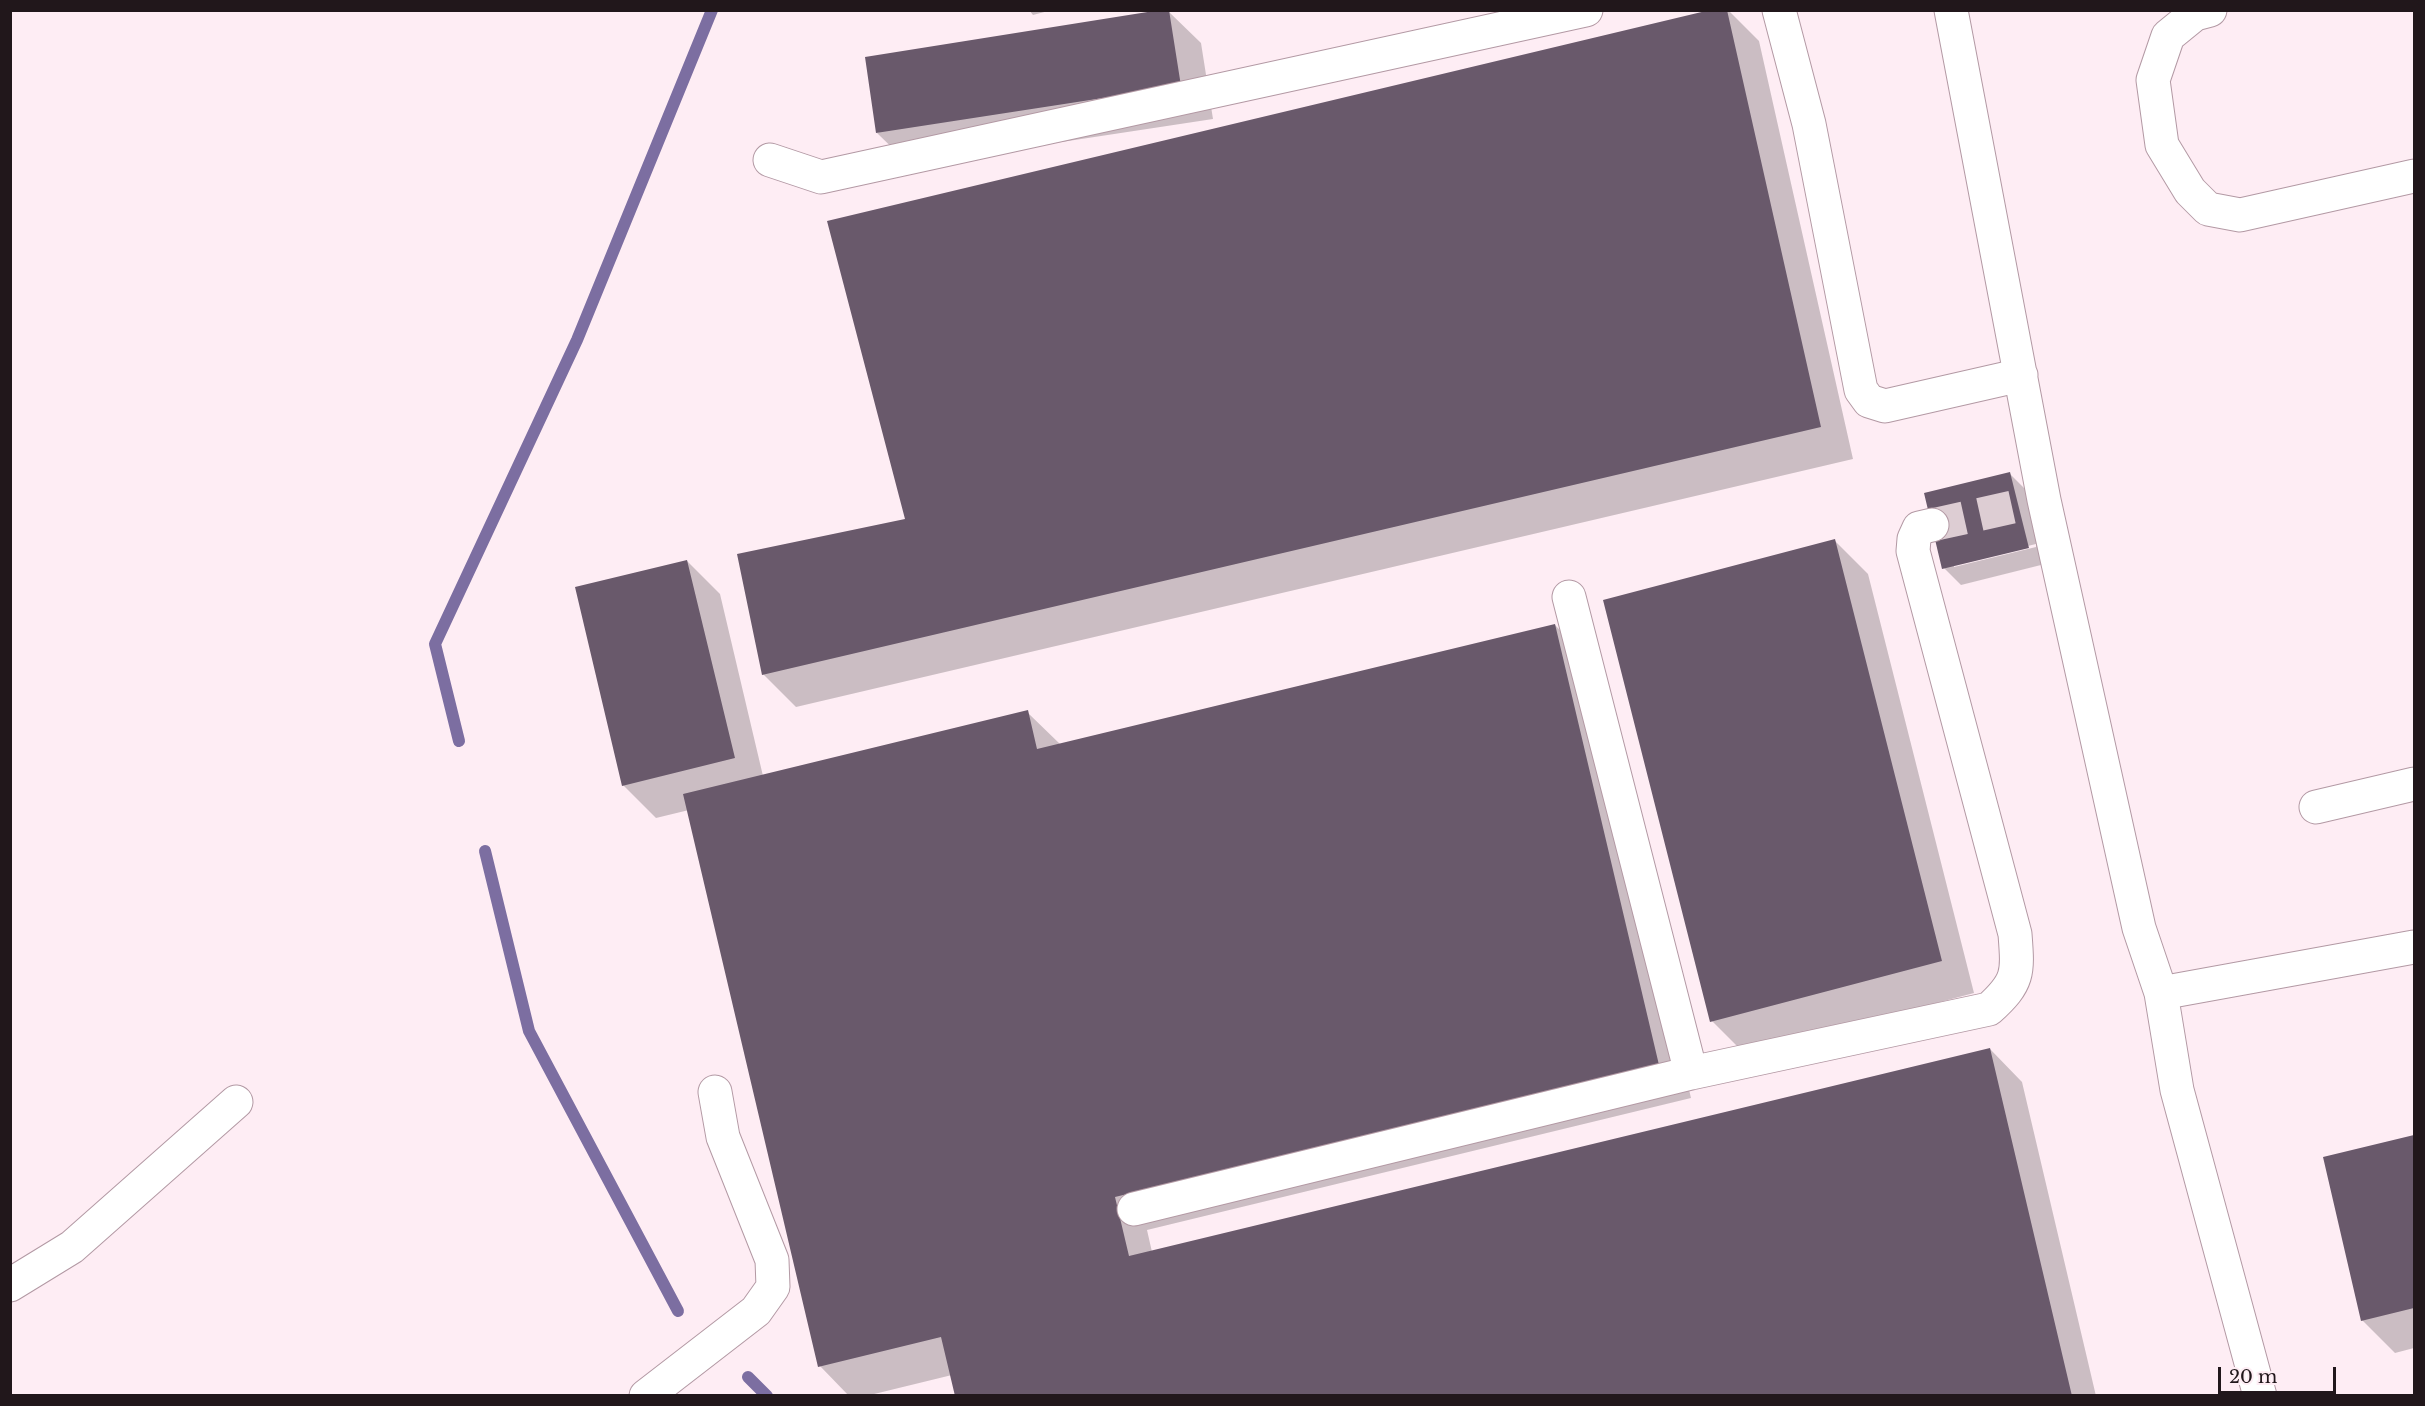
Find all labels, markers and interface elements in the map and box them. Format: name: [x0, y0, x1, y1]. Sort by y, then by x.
scale bar: [2221, 1355, 2340, 1393]
text: 20 m: [2229, 1366, 2277, 1388]

